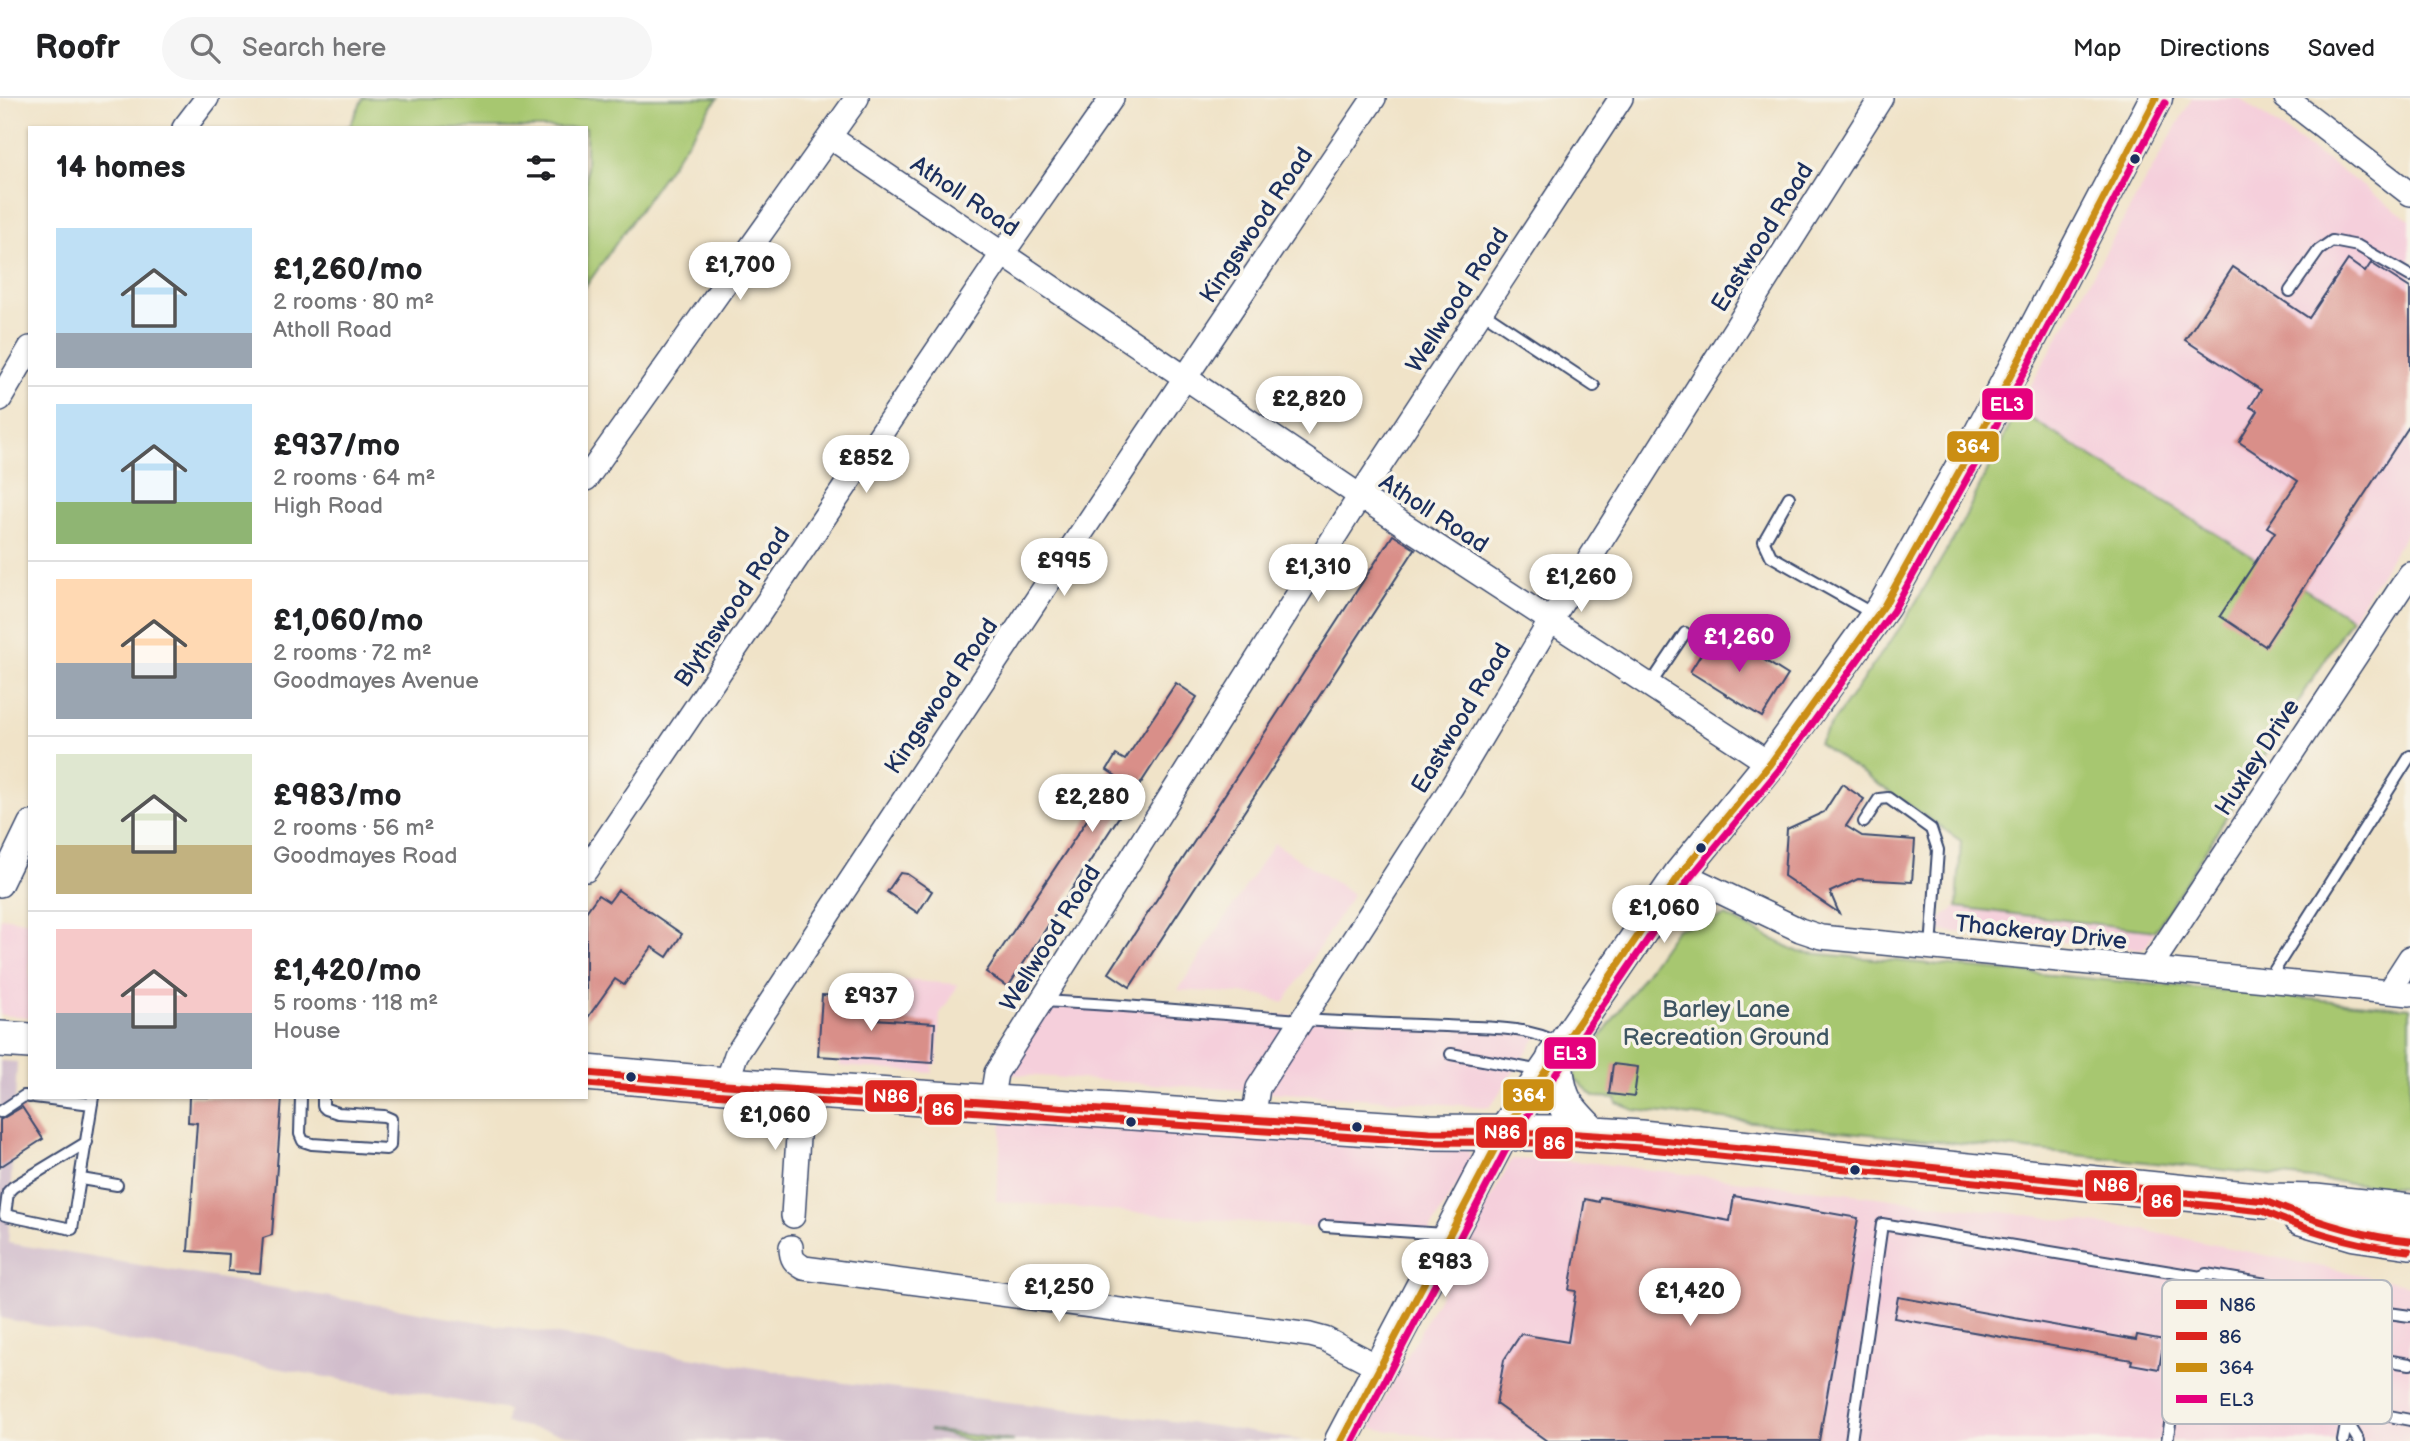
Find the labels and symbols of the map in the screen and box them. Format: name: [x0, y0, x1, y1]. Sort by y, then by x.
street label: Kingswood Road: [1194, 142, 1319, 309]
street label: Atholl Road: [905, 150, 1024, 243]
unlabelled marker: [2128, 152, 2142, 166]
street label: Eastwood Road: [1705, 157, 1820, 317]
street label: Wellwood Road: [1400, 222, 1515, 378]
pin: £1,700: [683, 242, 797, 302]
pin: £2,820: [1252, 376, 1366, 436]
line badge: EL3: [1981, 387, 2034, 421]
text: EL3: [1990, 394, 2024, 417]
line badge: 364: [1946, 430, 2000, 463]
pin: £852: [825, 436, 907, 495]
text: 364: [1956, 436, 1990, 459]
street label: Atholl Road: [1374, 467, 1494, 559]
street label: Blythswood Road: [668, 522, 797, 693]
pin: £995: [1023, 538, 1105, 598]
pin: £1,310: [1261, 545, 1375, 604]
pin: £1,260: [1524, 554, 1638, 614]
street label: Kingswood Road: [879, 613, 1004, 780]
pin: £1,260: [1682, 614, 1796, 674]
street label: Eastwood Road: [1405, 638, 1518, 799]
street label: Huxley Drive: [2209, 693, 2306, 821]
pin: £2,280: [1035, 774, 1149, 834]
unlabelled marker: [1694, 841, 1708, 855]
street label: Wellwood Road: [994, 860, 1107, 1017]
pin: £1,060: [1607, 886, 1721, 945]
street label: Thackeray Drive: [1953, 909, 2128, 956]
pin: £937: [830, 974, 912, 1033]
park label: Barley Lane Recreation Ground: [1623, 995, 1829, 1052]
line badge: EL3: [1543, 1036, 1597, 1070]
text: EL3: [1553, 1043, 1587, 1066]
unlabelled marker: [624, 1070, 638, 1084]
line badge: 364: [1502, 1078, 1555, 1112]
line badge: N86: [864, 1079, 918, 1113]
text: 364: [1512, 1085, 1546, 1108]
text: N86: [872, 1086, 910, 1109]
pin: £1,060: [718, 1093, 832, 1152]
line badge: 86: [923, 1093, 963, 1126]
text: 86: [932, 1099, 954, 1122]
unlabelled marker: [1124, 1115, 1138, 1129]
line badge: N86: [1475, 1116, 1528, 1149]
unlabelled marker: [1350, 1120, 1364, 1134]
text: N86: [1483, 1122, 1521, 1145]
line badge: 86: [1534, 1126, 1574, 1160]
text: 86: [1543, 1133, 1565, 1156]
unlabelled marker: [1848, 1163, 1862, 1177]
line badge: N86: [2084, 1169, 2138, 1202]
text: N86: [2092, 1175, 2130, 1198]
line badge: 86: [2142, 1184, 2182, 1218]
text: 86: [2151, 1191, 2173, 1214]
pin: £983: [1404, 1240, 1486, 1299]
pin: £1,250: [1002, 1264, 1116, 1324]
pin: £1,420: [1633, 1268, 1747, 1328]
legend: [2162, 1280, 2392, 1424]
text: N86: [2219, 1294, 2256, 1317]
text: 86: [2219, 1326, 2242, 1349]
text: 364: [2219, 1357, 2254, 1380]
text: EL3: [2219, 1389, 2254, 1412]

